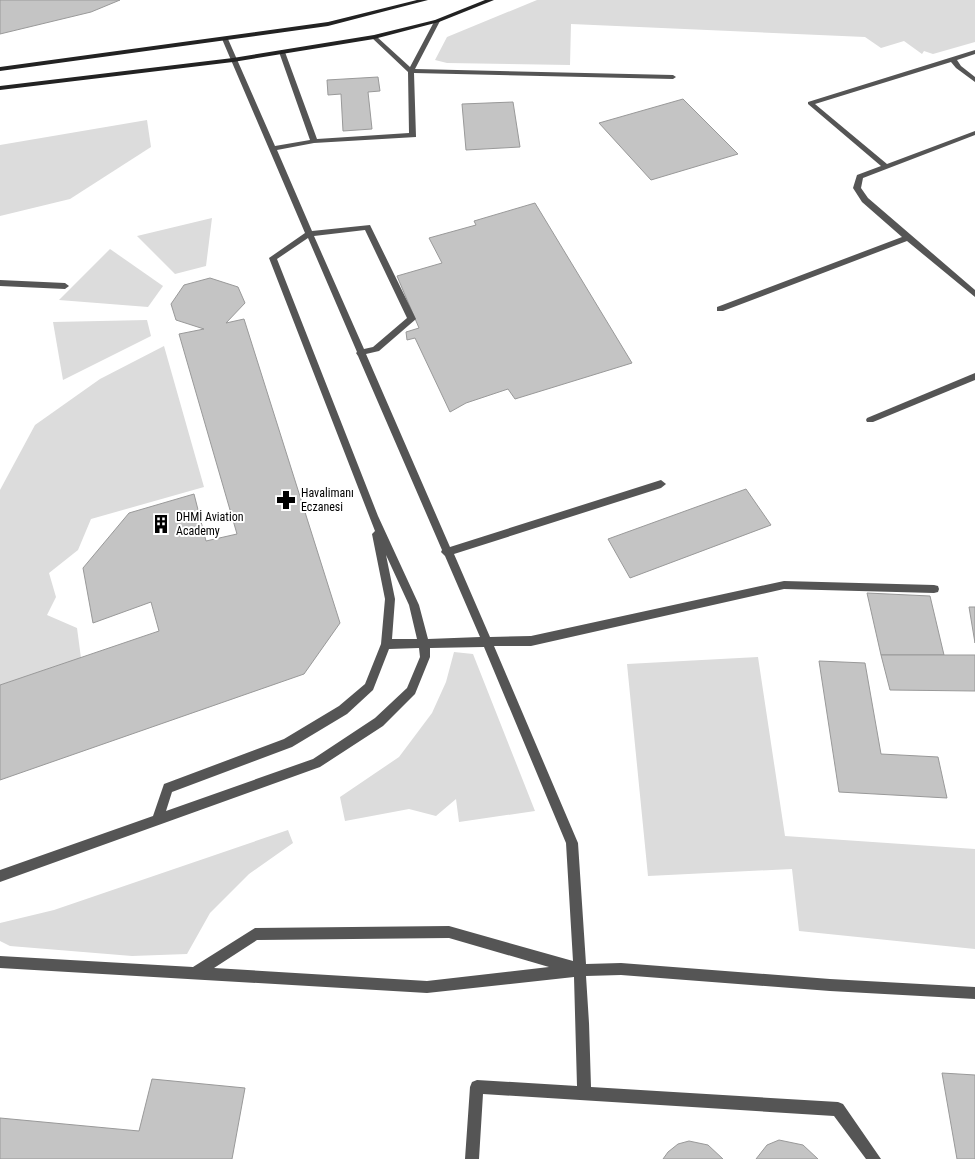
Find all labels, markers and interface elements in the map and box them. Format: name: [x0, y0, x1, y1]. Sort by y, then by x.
place label: Havalimanı Eczanesi: [301, 486, 354, 514]
pharmacy icon: Havalimanı Eczanesi: [275, 489, 297, 511]
place label: DHMİ Aviation Academy: [176, 509, 244, 538]
building icon: DHMİ Aviation Academy: [150, 513, 172, 535]

